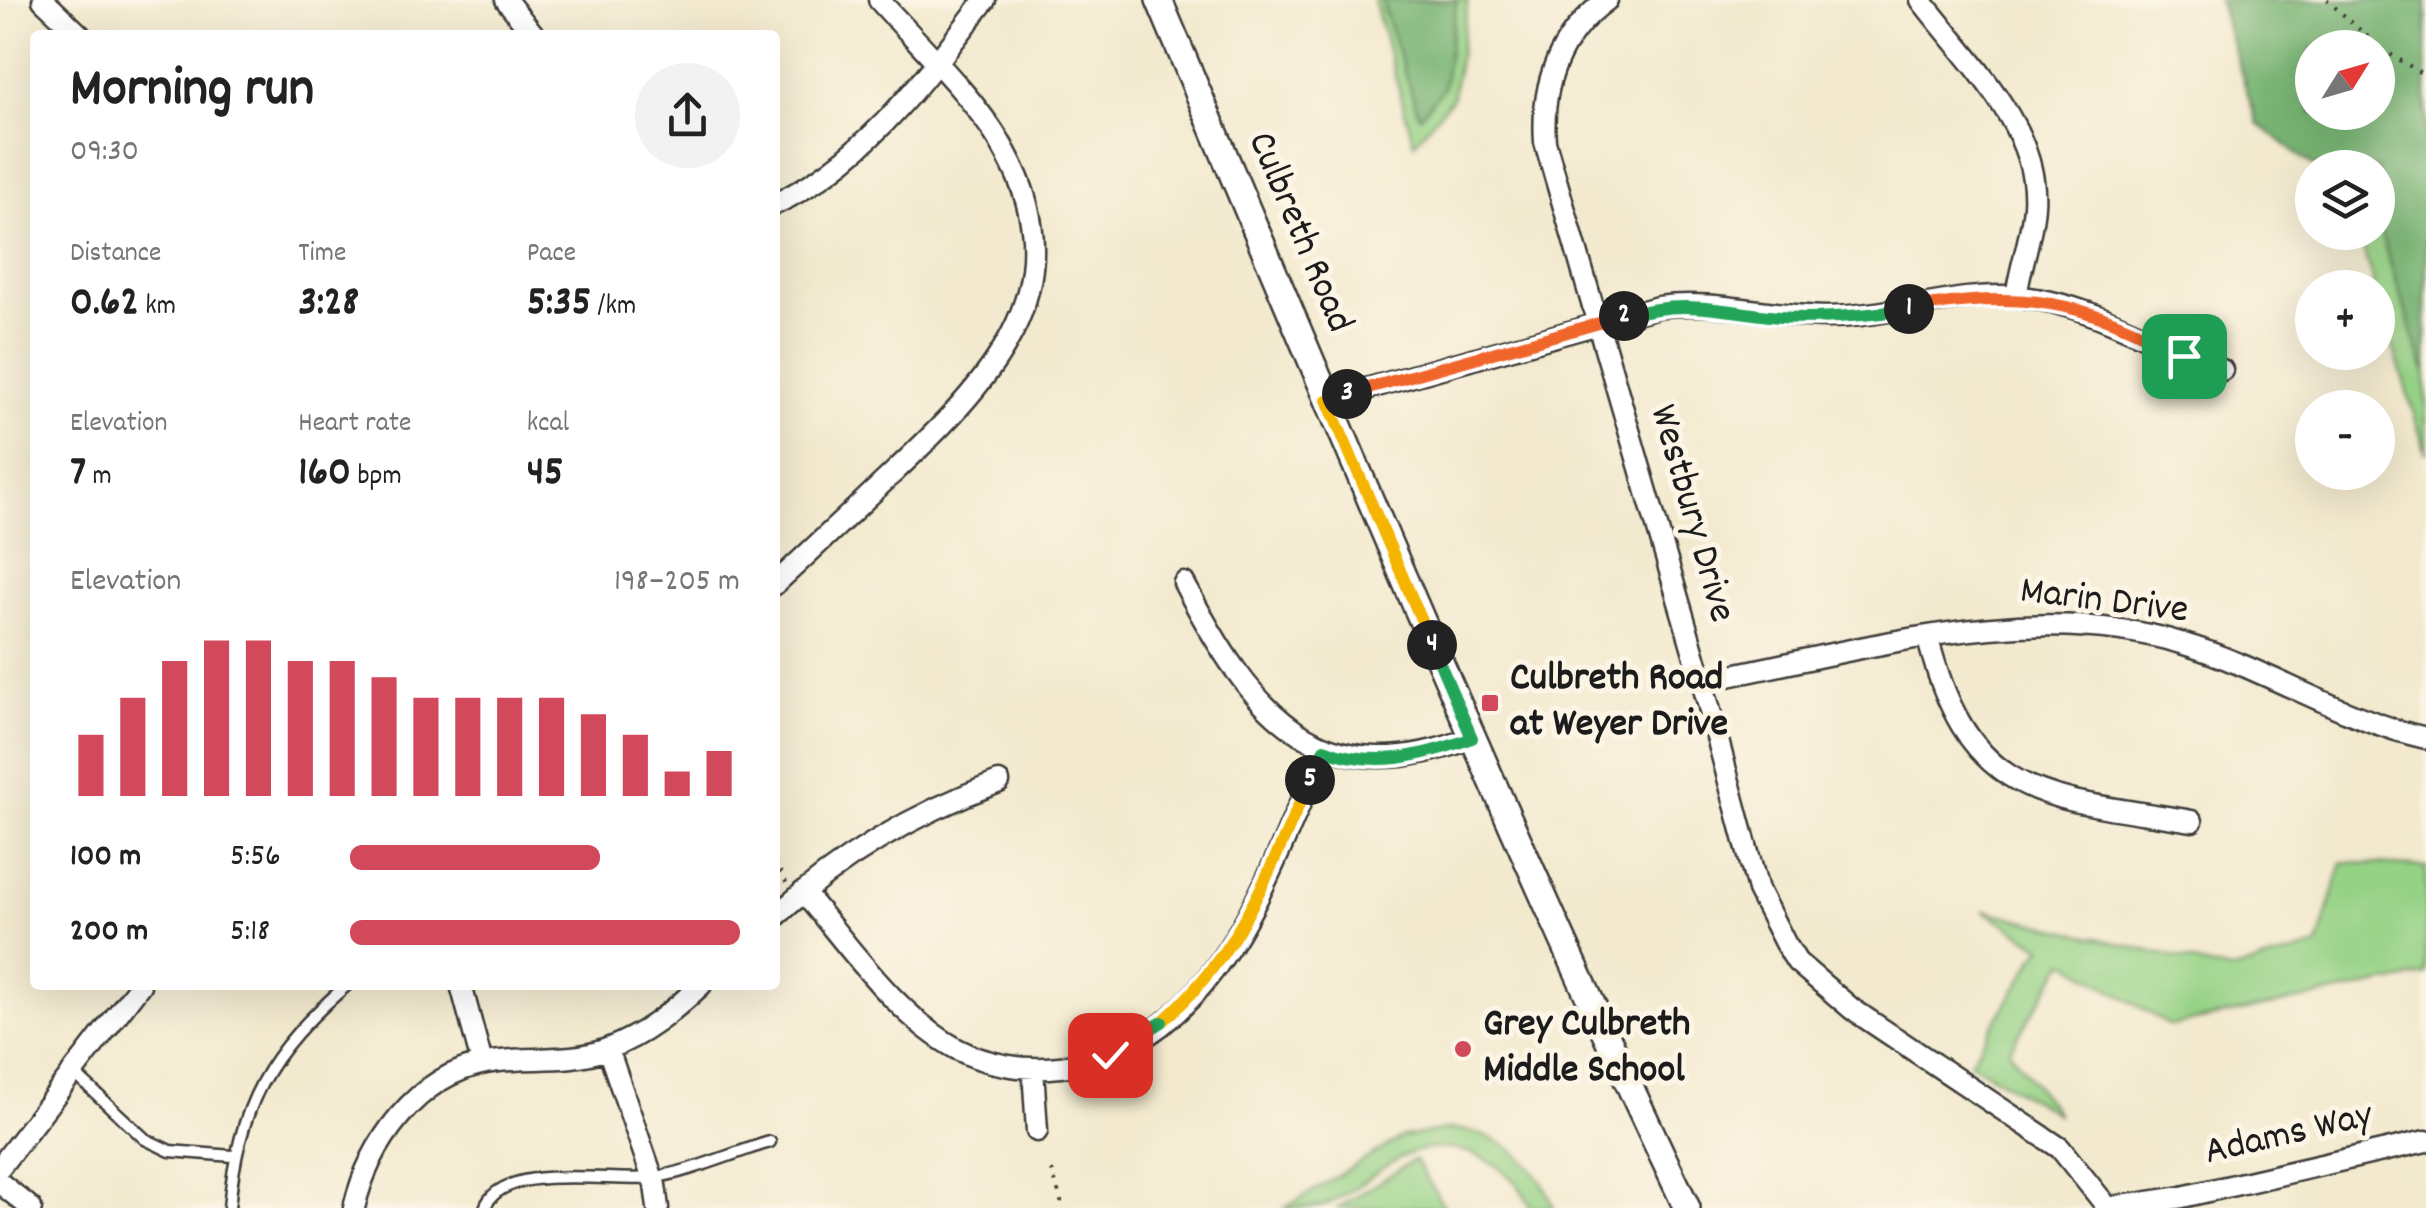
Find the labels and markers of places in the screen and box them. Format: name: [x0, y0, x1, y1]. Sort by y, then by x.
pin: 1: [1884, 284, 1934, 334]
pin: 2: [1599, 291, 1649, 341]
pin: [2142, 314, 2227, 399]
pin: 3: [1322, 369, 1372, 419]
pin: 4: [1407, 620, 1457, 670]
place label: Culbreth Road at Weyer Drive: [1510, 652, 1728, 755]
marker: Culbreth Road at Weyer Drive: [1479, 692, 1501, 714]
pin: 5: [1285, 755, 1335, 805]
place label: Grey Culbreth Middle School: [1483, 998, 1690, 1101]
pin: [1068, 1013, 1153, 1098]
marker: Grey Culbreth Middle School: [1452, 1038, 1474, 1060]

